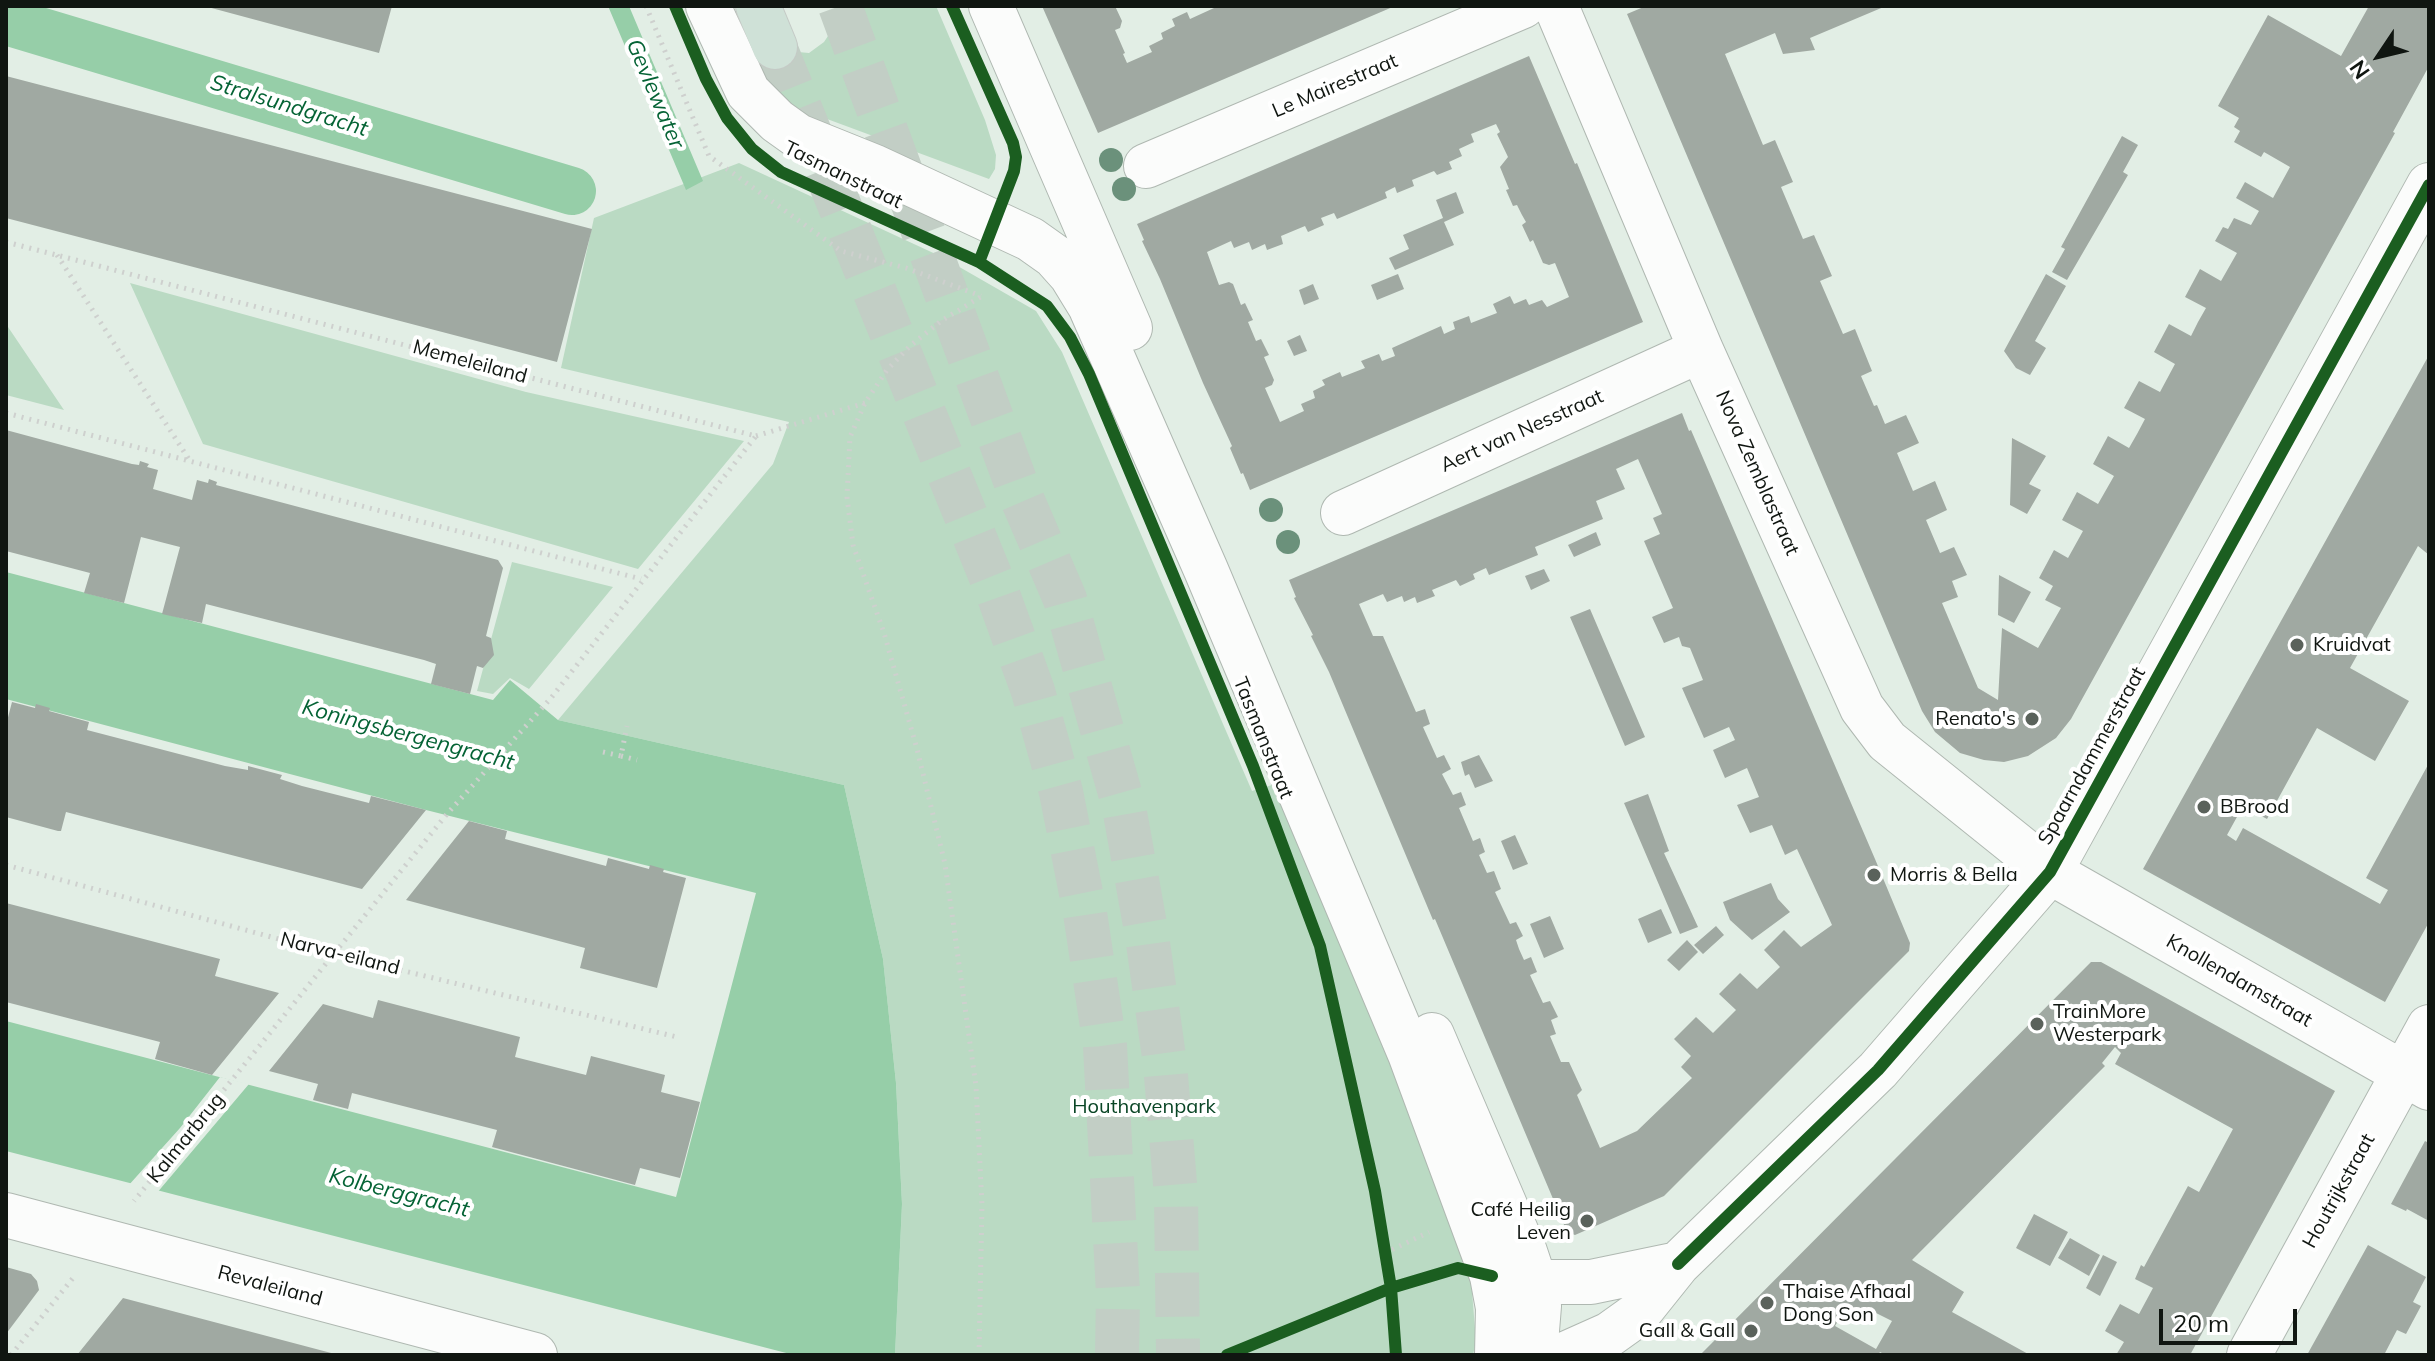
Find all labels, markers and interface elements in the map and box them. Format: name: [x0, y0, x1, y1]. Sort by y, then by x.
north arrow: [2339, 16, 2419, 96]
water label: Gevlewater: [620, 35, 690, 153]
street label: Le Mairestraat: [1269, 49, 1401, 123]
text: N: [2343, 55, 2376, 85]
water label: Stralsundgracht: [207, 70, 371, 142]
street label: Tasmanstraat: [780, 136, 906, 214]
street label: Memeleiland: [410, 335, 530, 389]
street label: Aert van Nesstraat: [1437, 384, 1607, 478]
street label: Nova Zemblastraat: [1710, 387, 1804, 559]
place label: Kruidvat: [2313, 633, 2391, 657]
marker: Kruidvat: [2288, 636, 2306, 654]
street label: Spaarndammerstraat: [2033, 663, 2151, 849]
street label: Tasmanstraat: [1228, 674, 1298, 802]
water label: Koningsbergengracht: [299, 694, 517, 776]
place label: Renato's: [1935, 707, 2016, 731]
marker: Renato's: [2023, 710, 2041, 728]
place label: BBrood: [2220, 795, 2289, 819]
marker: BBrood: [2195, 798, 2213, 816]
place label: Morris & Bella: [1890, 863, 2018, 887]
marker: Morris & Bella: [1865, 866, 1883, 884]
street label: Narva-eiland: [278, 928, 402, 980]
street label: Knollendamstraat: [2162, 929, 2316, 1033]
place label: TrainMore Westerpark: [2053, 1000, 2161, 1047]
marker: TrainMore Westerpark: [2028, 1015, 2046, 1033]
street label: Kalmarbrug: [142, 1088, 230, 1188]
park label: Houthavenpark: [1072, 1095, 1216, 1119]
street label: Houtrijkstraat: [2298, 1130, 2380, 1252]
water label: Kolberggracht: [326, 1163, 472, 1223]
place label: Café Heilig Leven: [1471, 1198, 1571, 1245]
marker: Café Heilig Leven: [1578, 1212, 1596, 1230]
street label: Revaleiland: [215, 1260, 325, 1312]
place label: Thaise Afhaal Dong Son: [1783, 1280, 1911, 1327]
scale bar: [2163, 1293, 2301, 1343]
marker: Thaise Afhaal Dong Son: [1758, 1294, 1776, 1312]
text: 20 m: [2173, 1308, 2229, 1338]
place label: Gall & Gall: [1639, 1319, 1735, 1343]
marker: Gall & Gall: [1742, 1322, 1760, 1340]

